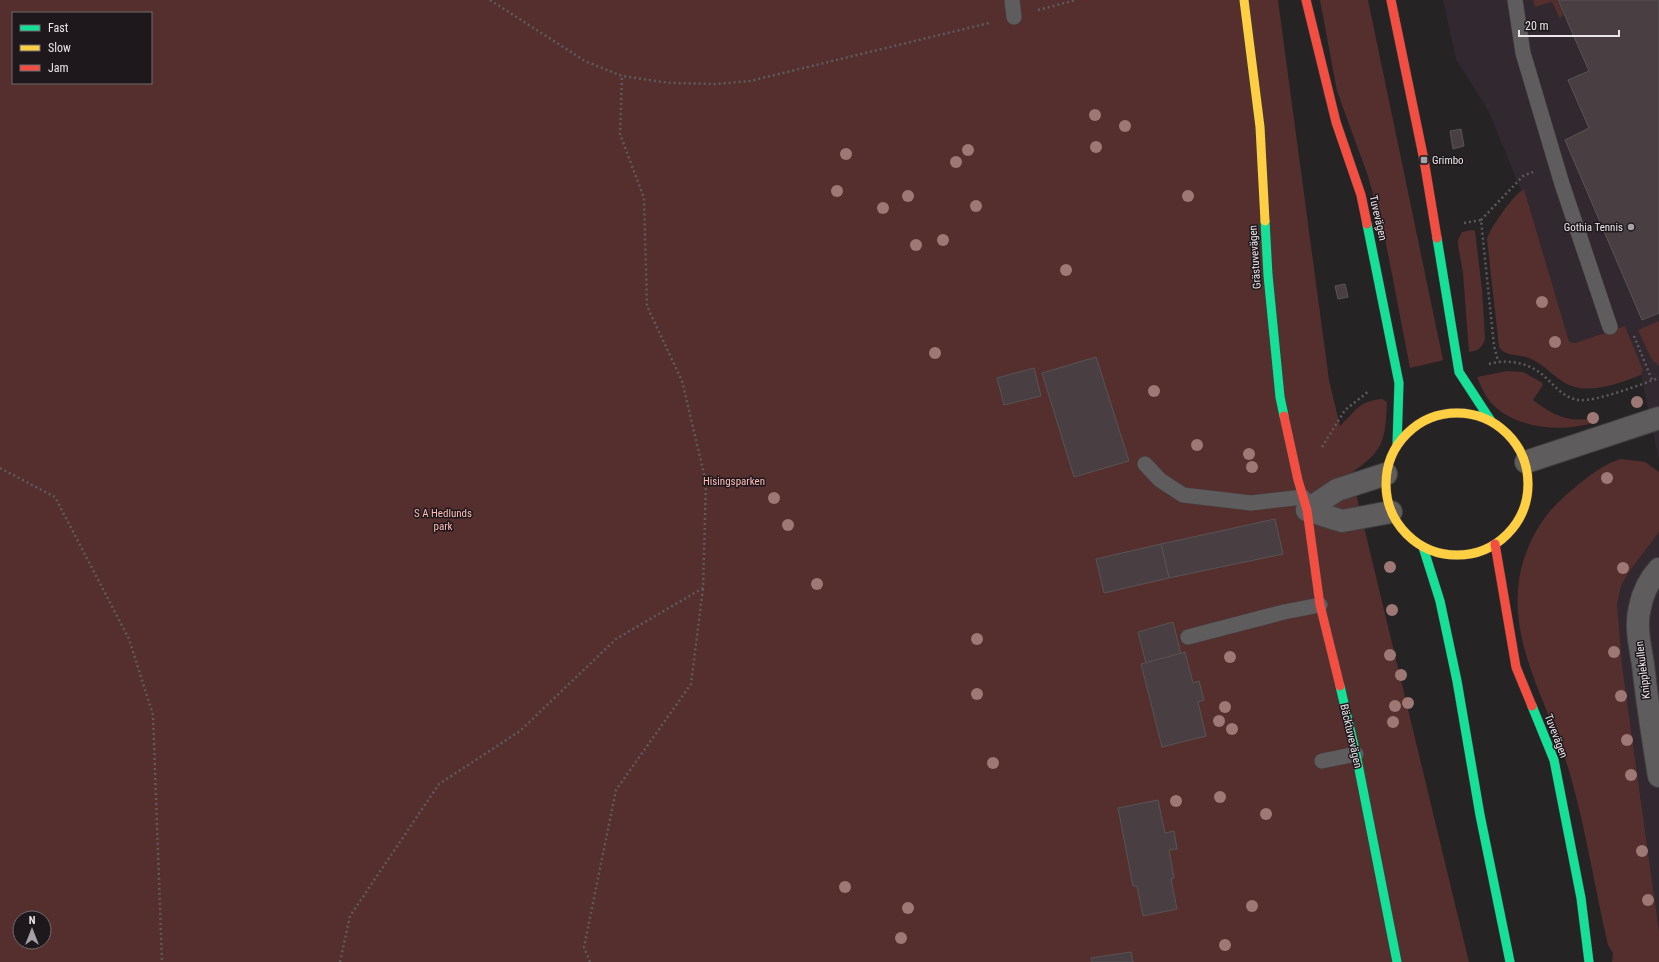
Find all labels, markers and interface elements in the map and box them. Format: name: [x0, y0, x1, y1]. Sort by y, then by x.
legend: [12, 12, 152, 84]
scale bar: [1519, 12, 1619, 38]
text: 20 m: [1525, 19, 1549, 33]
text: Fast: [48, 21, 69, 35]
text: Slow: [48, 41, 71, 55]
text: Jam: [48, 61, 69, 75]
place label: Grimbo: [1432, 154, 1464, 167]
marker: Grimbo: [1419, 155, 1429, 165]
street label: Tuvevägen: [1366, 194, 1390, 242]
place label: Gothia Tennis: [1564, 221, 1623, 234]
marker: Gothia Tennis: [1626, 222, 1636, 232]
street label: Grästuvevägen: [1246, 225, 1264, 289]
park label: Hisingsparken: [703, 475, 765, 488]
park label: S A Hedlunds park: [414, 507, 472, 533]
street label: Knipplekullen: [1633, 640, 1653, 700]
street label: Bäcktuvevägen: [1337, 703, 1365, 769]
street label: Tuvevägen: [1542, 712, 1570, 760]
north arrow: [12, 910, 52, 950]
text: N: [29, 914, 36, 927]

